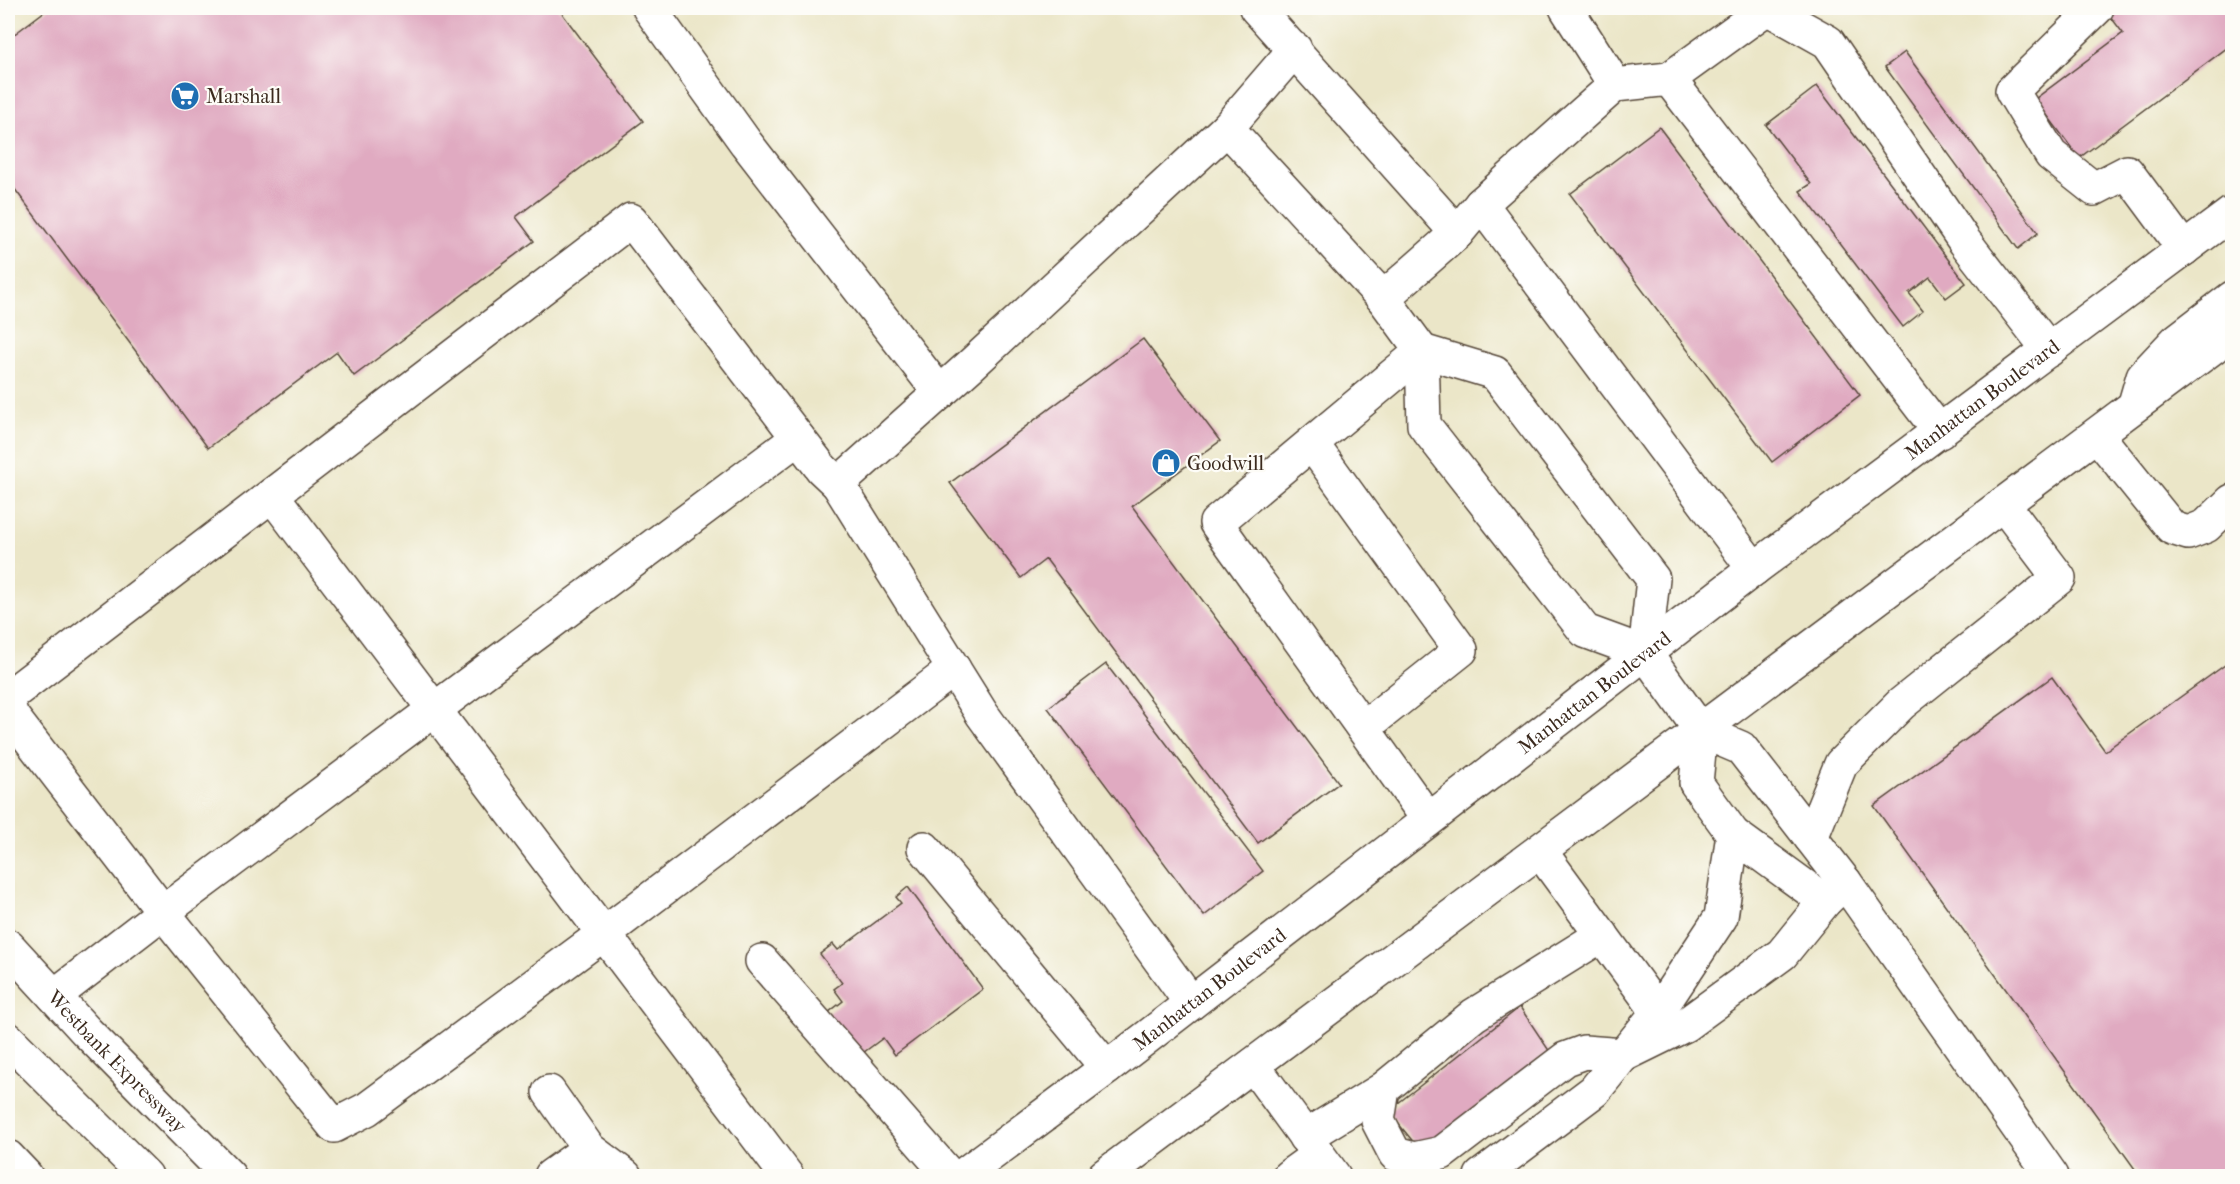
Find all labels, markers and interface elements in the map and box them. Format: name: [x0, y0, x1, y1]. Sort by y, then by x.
supermarket icon: Marshall: [169, 80, 201, 112]
place label: Marshall: [206, 85, 281, 108]
street label: Manhattan Boulevard: [1900, 334, 2065, 465]
shop icon: Goodwill: [1150, 447, 1182, 479]
place label: Goodwill: [1187, 452, 1265, 475]
street label: Manhattan Boulevard: [1513, 626, 1676, 759]
street label: Manhattan Boulevard: [1129, 923, 1291, 1056]
street label: Westbank Expressway: [42, 985, 192, 1139]

